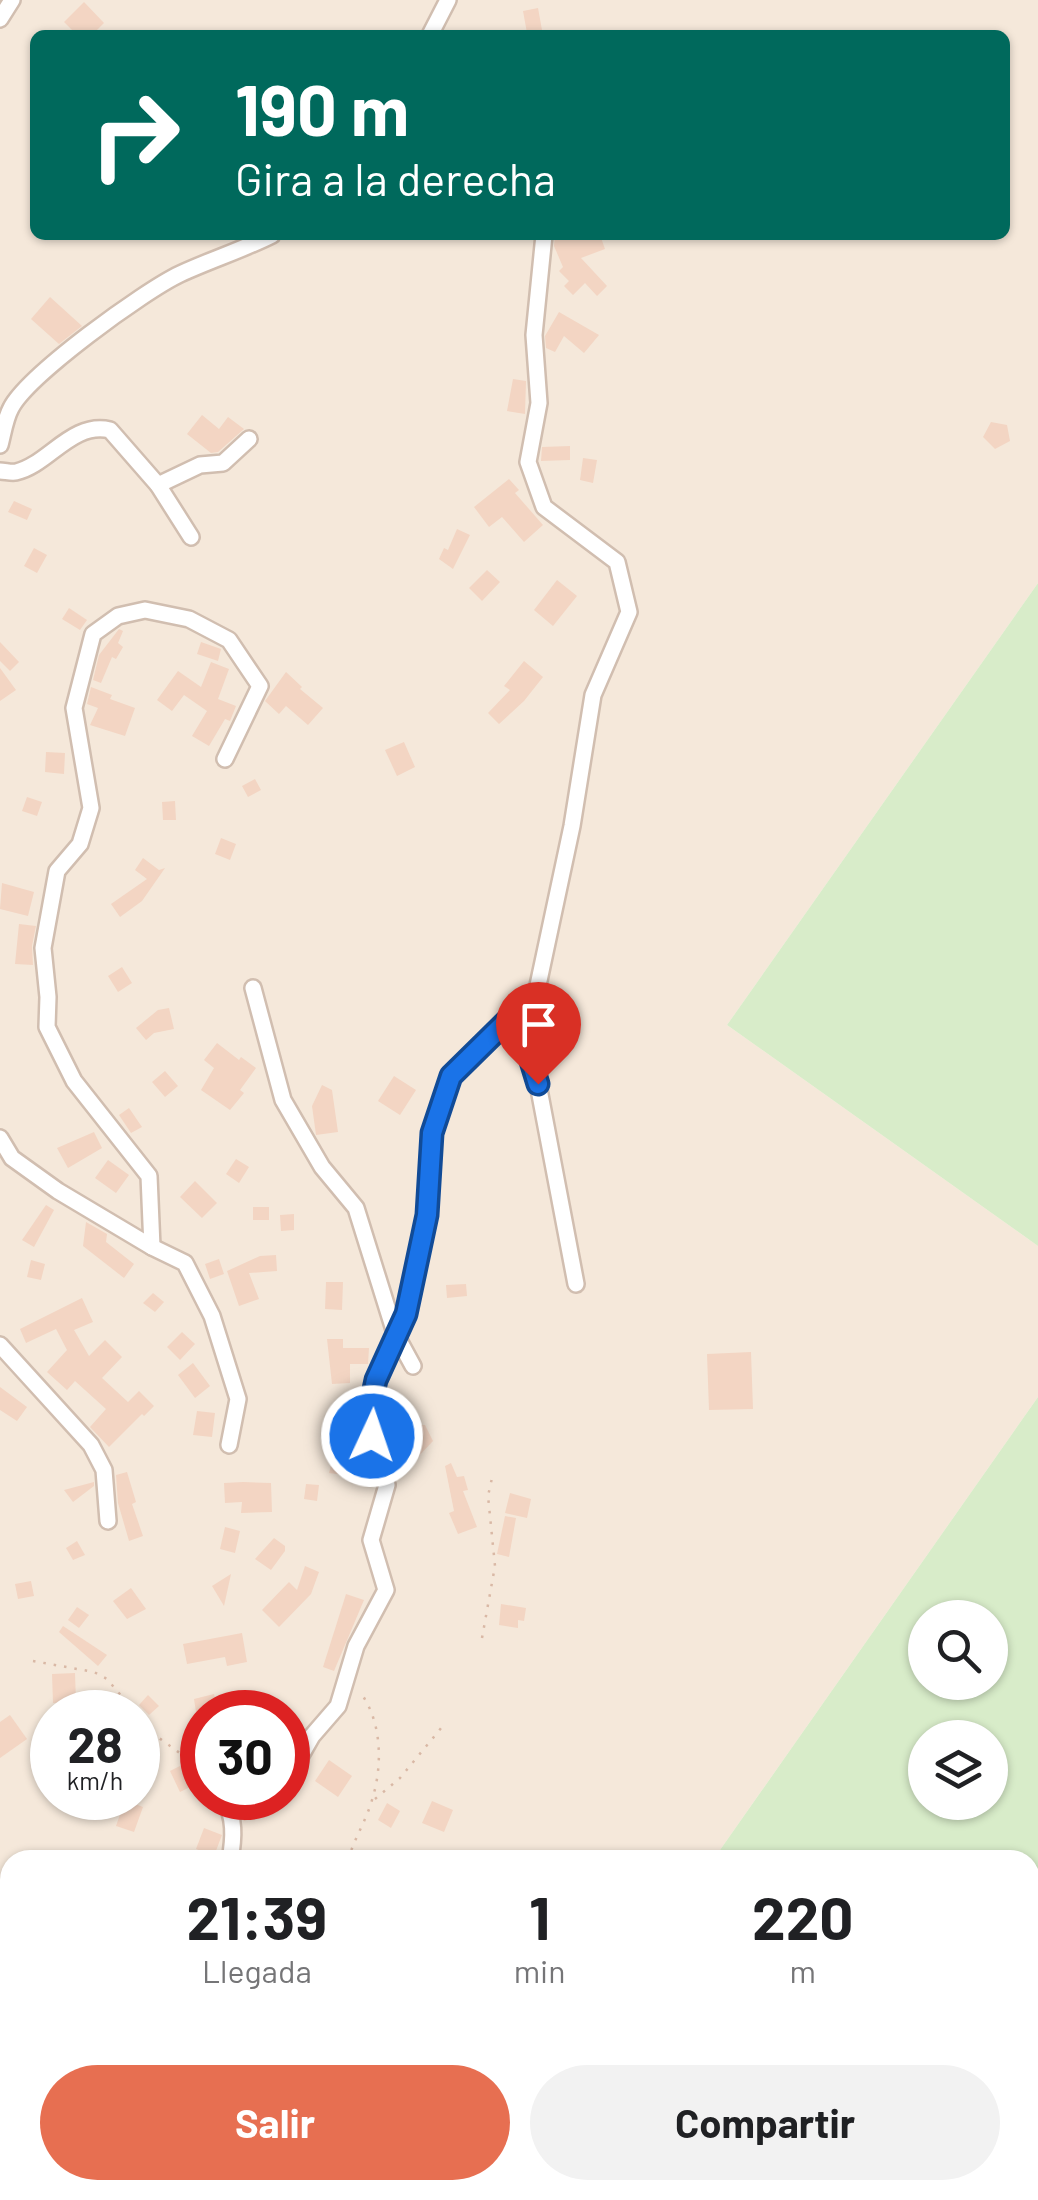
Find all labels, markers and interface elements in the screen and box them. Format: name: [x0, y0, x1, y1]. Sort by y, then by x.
text: 190 m: [235, 66, 409, 150]
icon: right: [70, 70, 200, 200]
text: Gira a la derecha: [235, 151, 556, 205]
pin: [496, 982, 581, 1085]
icon: arrive: [511, 997, 566, 1052]
position arrow: [320, 1384, 424, 1488]
map controls: [908, 1600, 1008, 1820]
button: search: [908, 1600, 1008, 1700]
speed limit sign: 30: [180, 1690, 310, 1820]
text: 28: [67, 1713, 123, 1773]
button: layers: [908, 1720, 1008, 1820]
text: km/h: [67, 1765, 123, 1795]
text: 21:39: [187, 1880, 327, 1952]
text: 1: [529, 1880, 550, 1952]
text: 220: [752, 1880, 853, 1952]
text: Llegada: [202, 1951, 312, 1989]
text: min: [514, 1951, 566, 1989]
text: m: [790, 1951, 816, 1989]
button: Salir: [40, 2065, 510, 2180]
button: Compartir: [530, 2065, 1000, 2180]

